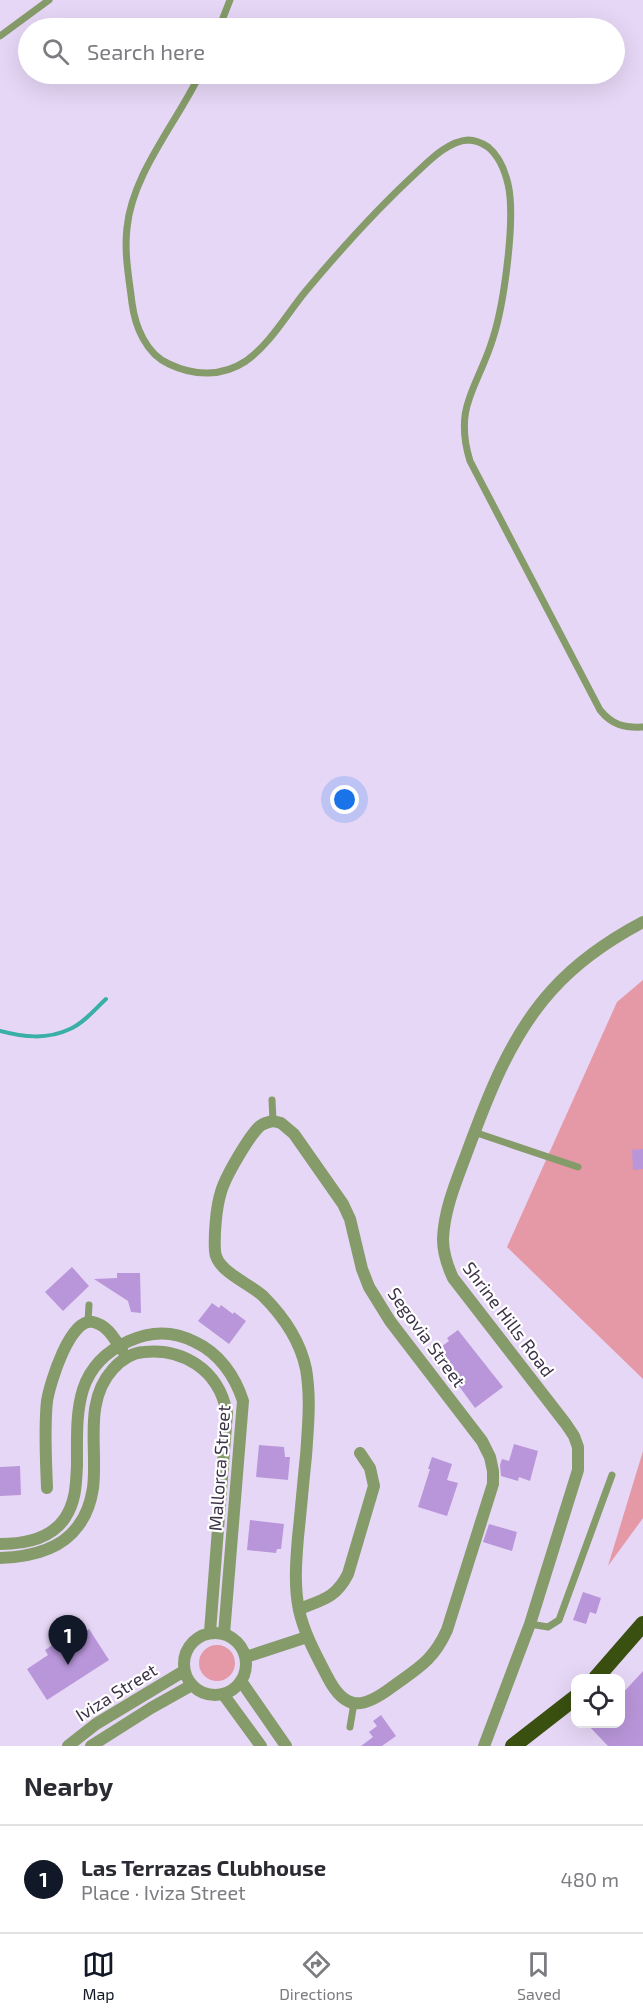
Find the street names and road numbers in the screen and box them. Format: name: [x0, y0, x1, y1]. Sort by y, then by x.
street label: Shrine Hills Road: [459, 1257, 559, 1381]
street label: Segovia Street: [383, 1283, 471, 1391]
street label: Mallorca Street: [204, 1404, 234, 1532]
street label: Iviza Street: [71, 1658, 161, 1726]

